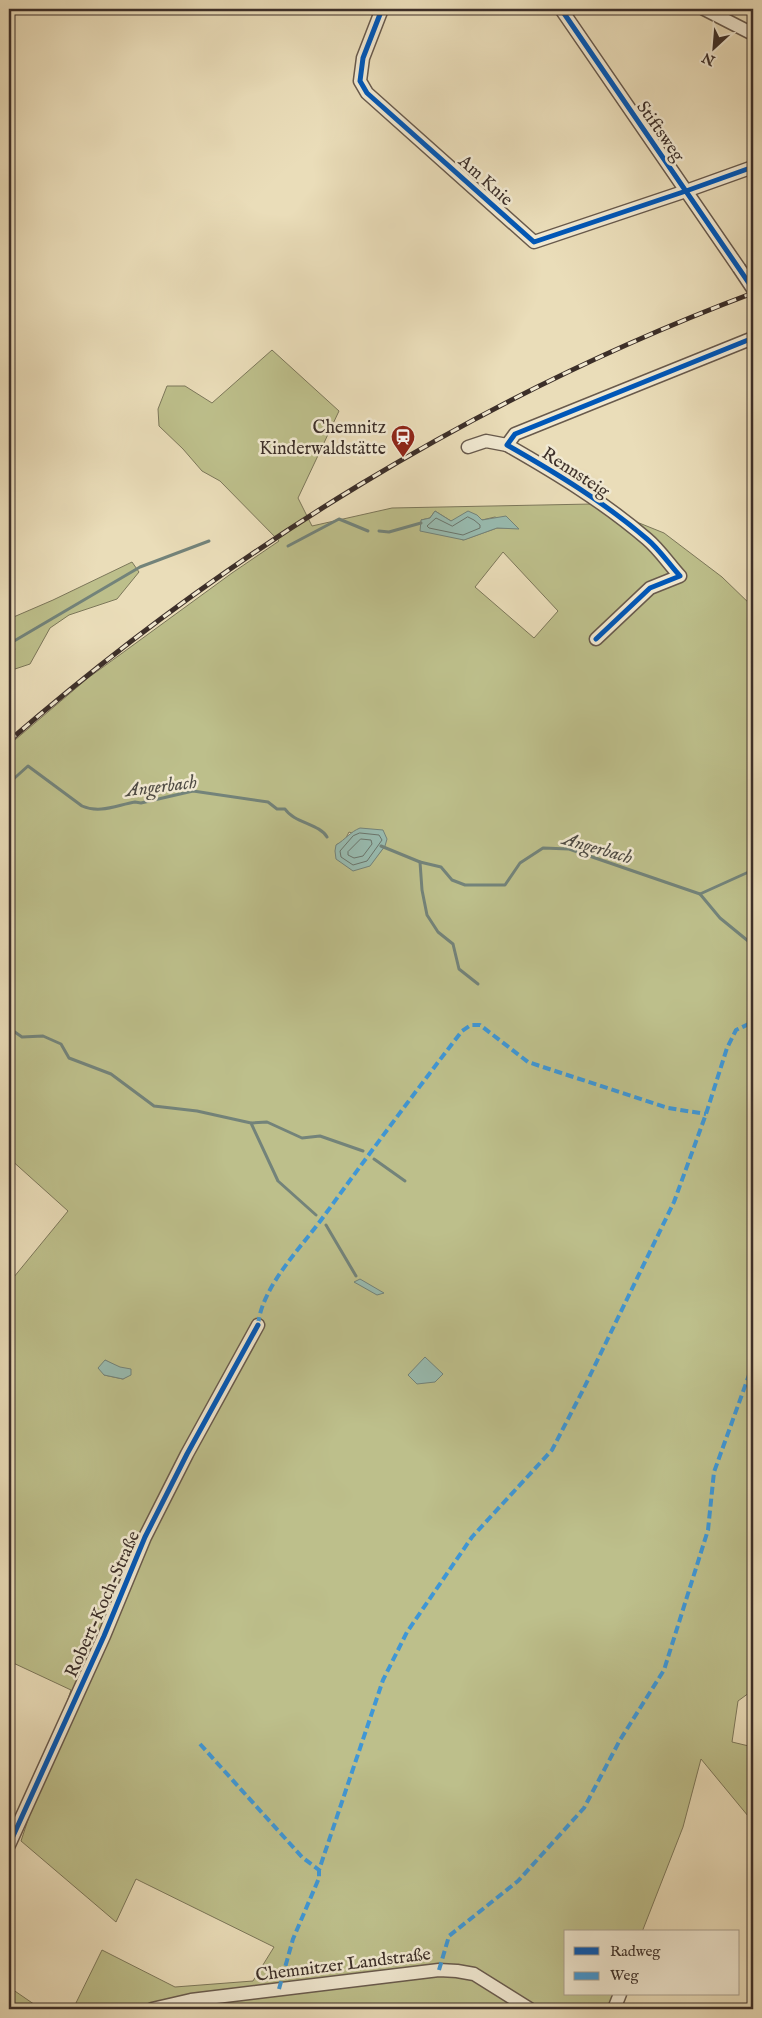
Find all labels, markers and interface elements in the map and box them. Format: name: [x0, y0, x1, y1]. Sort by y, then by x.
north arrow: [690, 22, 740, 72]
text: N: [699, 48, 719, 70]
street label: Stiftsweg: [631, 97, 689, 167]
street label: Am Knie: [452, 150, 517, 212]
place label: Chemnitz Kinderwaldstätte: [259, 417, 386, 461]
station icon: Chemnitz Kinderwaldstätte: [390, 424, 416, 458]
street label: Rennsteig: [537, 443, 614, 504]
water label: Angerbach: [122, 771, 198, 804]
water label: Angerbach: [558, 827, 635, 870]
street label: Robert-Koch-Straße: [61, 1528, 146, 1681]
legend: [564, 1930, 740, 1996]
text: Radweg: [610, 1942, 661, 1961]
street label: Chemnitzer Landstraße: [254, 1943, 432, 1988]
text: Weg: [610, 1966, 639, 1985]

